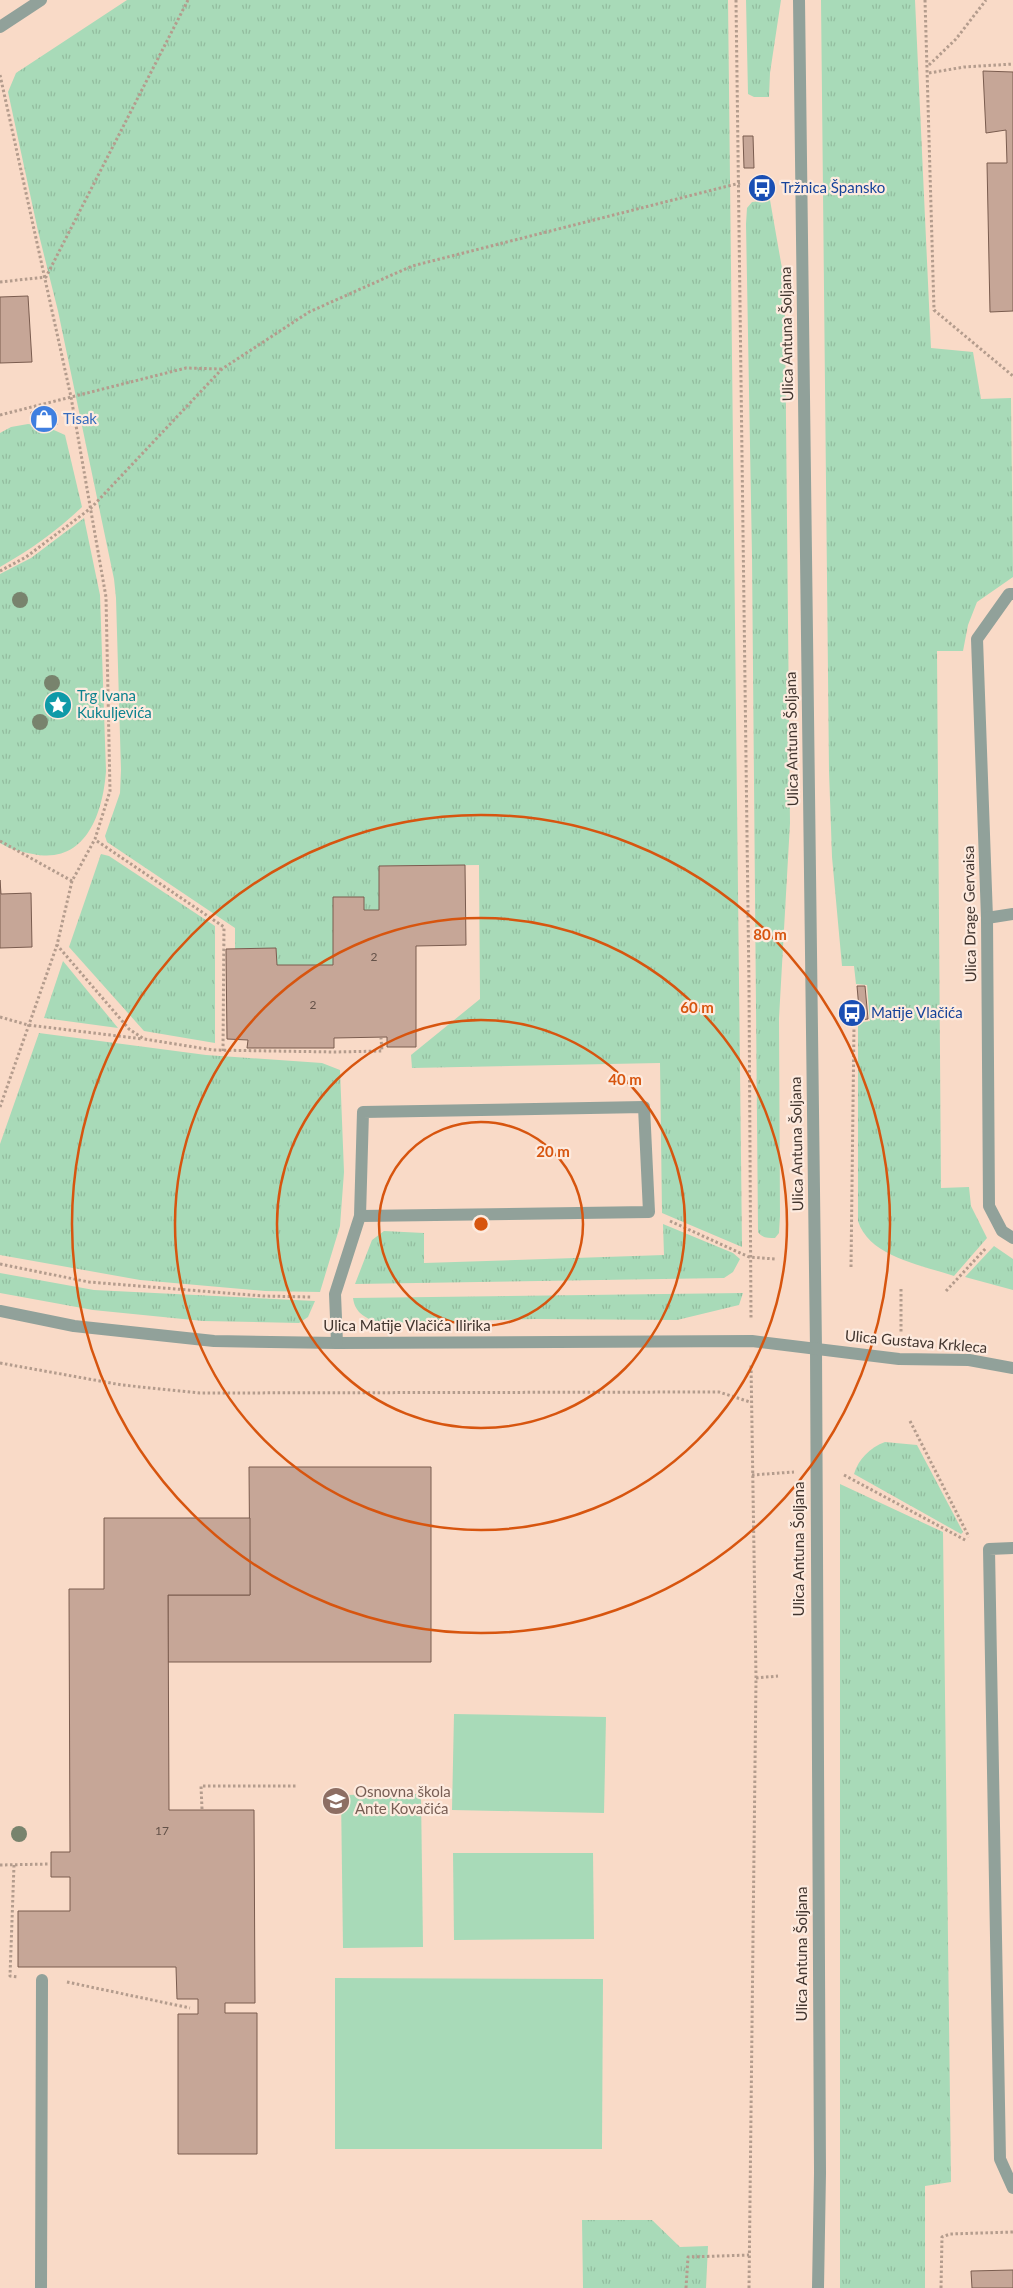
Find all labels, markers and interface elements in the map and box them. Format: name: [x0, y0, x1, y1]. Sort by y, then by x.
bus stop icon: Tržnica Špansko: [747, 173, 777, 203]
place label: Tržnica Špansko: [781, 178, 885, 196]
street label: Ulica Antuna Šoljana: [776, 266, 796, 402]
shop icon: Tisak: [29, 404, 59, 434]
place label: Tisak: [63, 409, 97, 427]
street label: Ulica Antuna Šoljana: [781, 671, 801, 807]
place label: Trg Ivana Kukuljevića: [77, 686, 152, 721]
place icon: Trg Ivana Kukuljevića: [43, 690, 73, 720]
street label: Ulica Drage Gervaisa: [959, 845, 979, 983]
text: 80 m: [753, 925, 787, 943]
house number: 2: [371, 949, 378, 964]
house number: 2: [310, 997, 317, 1012]
text: 60 m: [680, 998, 714, 1016]
bus stop icon: Matije Vlačića: [837, 998, 867, 1028]
place label: Matije Vlačića: [871, 1003, 963, 1021]
text: 40 m: [608, 1070, 642, 1088]
street label: Ulica Antuna Šoljana: [786, 1076, 806, 1212]
text: 20 m: [536, 1142, 570, 1160]
centre of rings: [472, 1215, 490, 1233]
street label: Ulica Matije Vlačića Ilirika: [323, 1316, 491, 1334]
street label: Ulica Gustava Krkleca: [844, 1326, 988, 1356]
street label: Ulica Antuna Šoljana: [789, 1482, 807, 1616]
place label: Osnovna škola Ante Kovačića: [355, 1782, 451, 1817]
school or university icon: Osnovna škola Ante Kovačića: [321, 1786, 351, 1816]
house number: 17: [155, 1823, 169, 1838]
street label: Ulica Antuna Šoljana: [792, 1887, 810, 2021]

